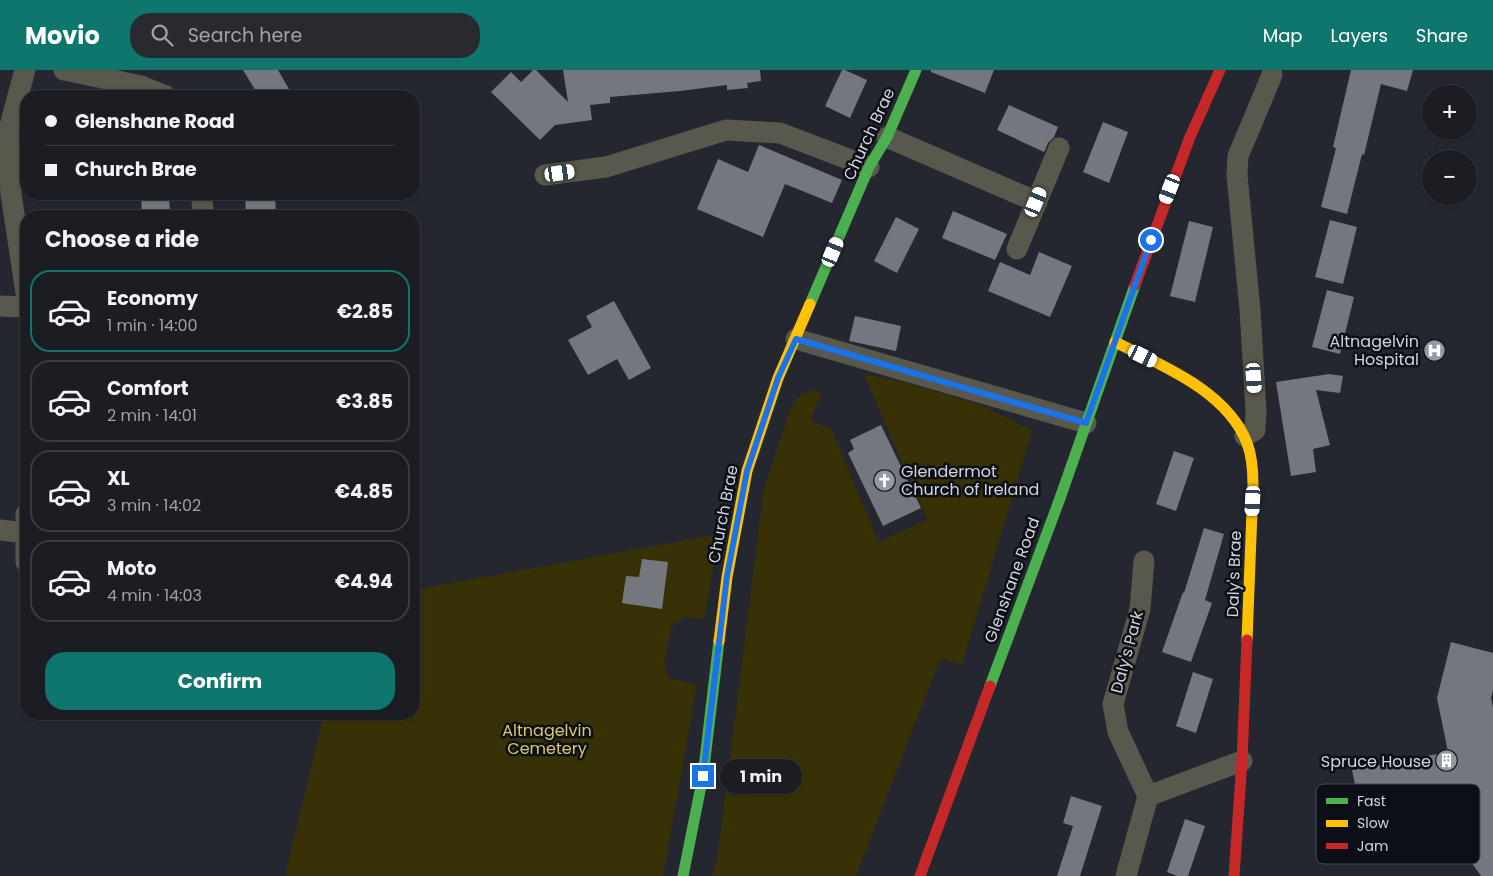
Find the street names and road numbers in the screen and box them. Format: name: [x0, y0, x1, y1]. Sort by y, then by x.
street label: Church Brae: [838, 84, 900, 184]
street label: Church Brae: [702, 463, 744, 565]
street label: Glenshane Road: [979, 514, 1045, 646]
street label: Daly's Brae: [1221, 530, 1247, 618]
street label: Daly's Park: [1105, 607, 1149, 696]

